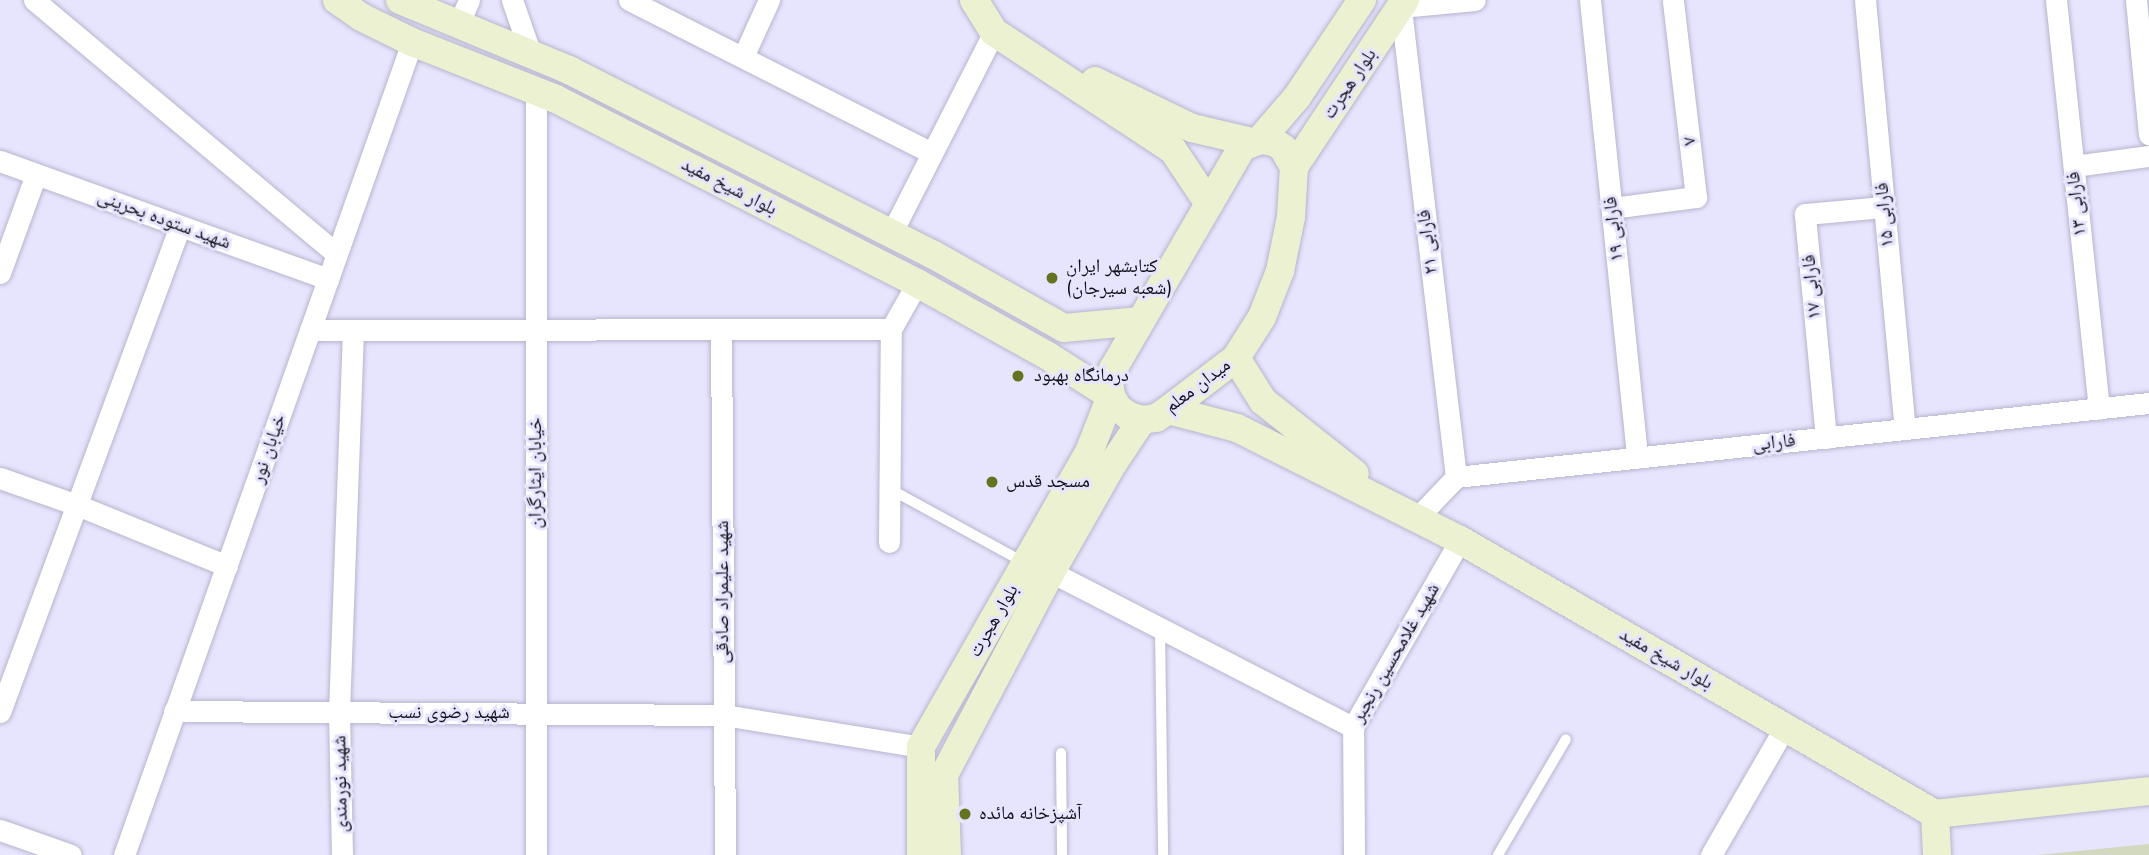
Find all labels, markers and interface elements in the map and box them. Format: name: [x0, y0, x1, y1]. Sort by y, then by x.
street label: بلوار هجرت: [1318, 44, 1382, 124]
street label: ۷: [1678, 135, 1702, 147]
street label: بلوار شیخ مفید: [677, 153, 781, 221]
street label: فارابی ۱۳: [2062, 171, 2092, 237]
street label: فارابی ۱۵: [1871, 182, 1899, 248]
street label: شهید ستوده بحرینی: [94, 185, 234, 255]
street label: فارابی ۱۹: [1599, 196, 1629, 262]
street label: فارابی ۲۱: [1413, 208, 1443, 276]
street label: فارابی ۱۷: [1798, 254, 1826, 320]
place label: کتابشهر ایران (شعبه سیرجان): [1066, 256, 1172, 300]
marker: کتابشهر ایران (شعبه سیرجان): [1044, 270, 1060, 286]
street label: میدان معلم: [1161, 354, 1235, 418]
place label: درمانگاه بهبود: [1034, 365, 1129, 387]
marker: درمانگاه بهبود: [1008, 366, 1028, 386]
street label: خیابان نور: [247, 412, 291, 486]
street label: خیابان ایثارگران: [525, 417, 547, 529]
street label: فارابی: [1751, 429, 1797, 457]
place label: مسجد قدس: [1006, 471, 1090, 493]
marker: مسجد قدس: [984, 474, 1000, 490]
street label: شهید علیمراد صادقی: [712, 521, 734, 663]
street label: شهید غلامحسین رنجبر: [1347, 579, 1445, 727]
street label: بلوار هجرت: [964, 581, 1024, 661]
street label: بلوار شیخ مفید: [1615, 623, 1717, 695]
street label: شهید رضوی نسب: [388, 702, 510, 724]
street label: شهید نورمندی: [329, 735, 353, 833]
place label: آشپزخانه مائده: [979, 803, 1082, 825]
marker: آشپزخانه مائده: [957, 806, 973, 822]

